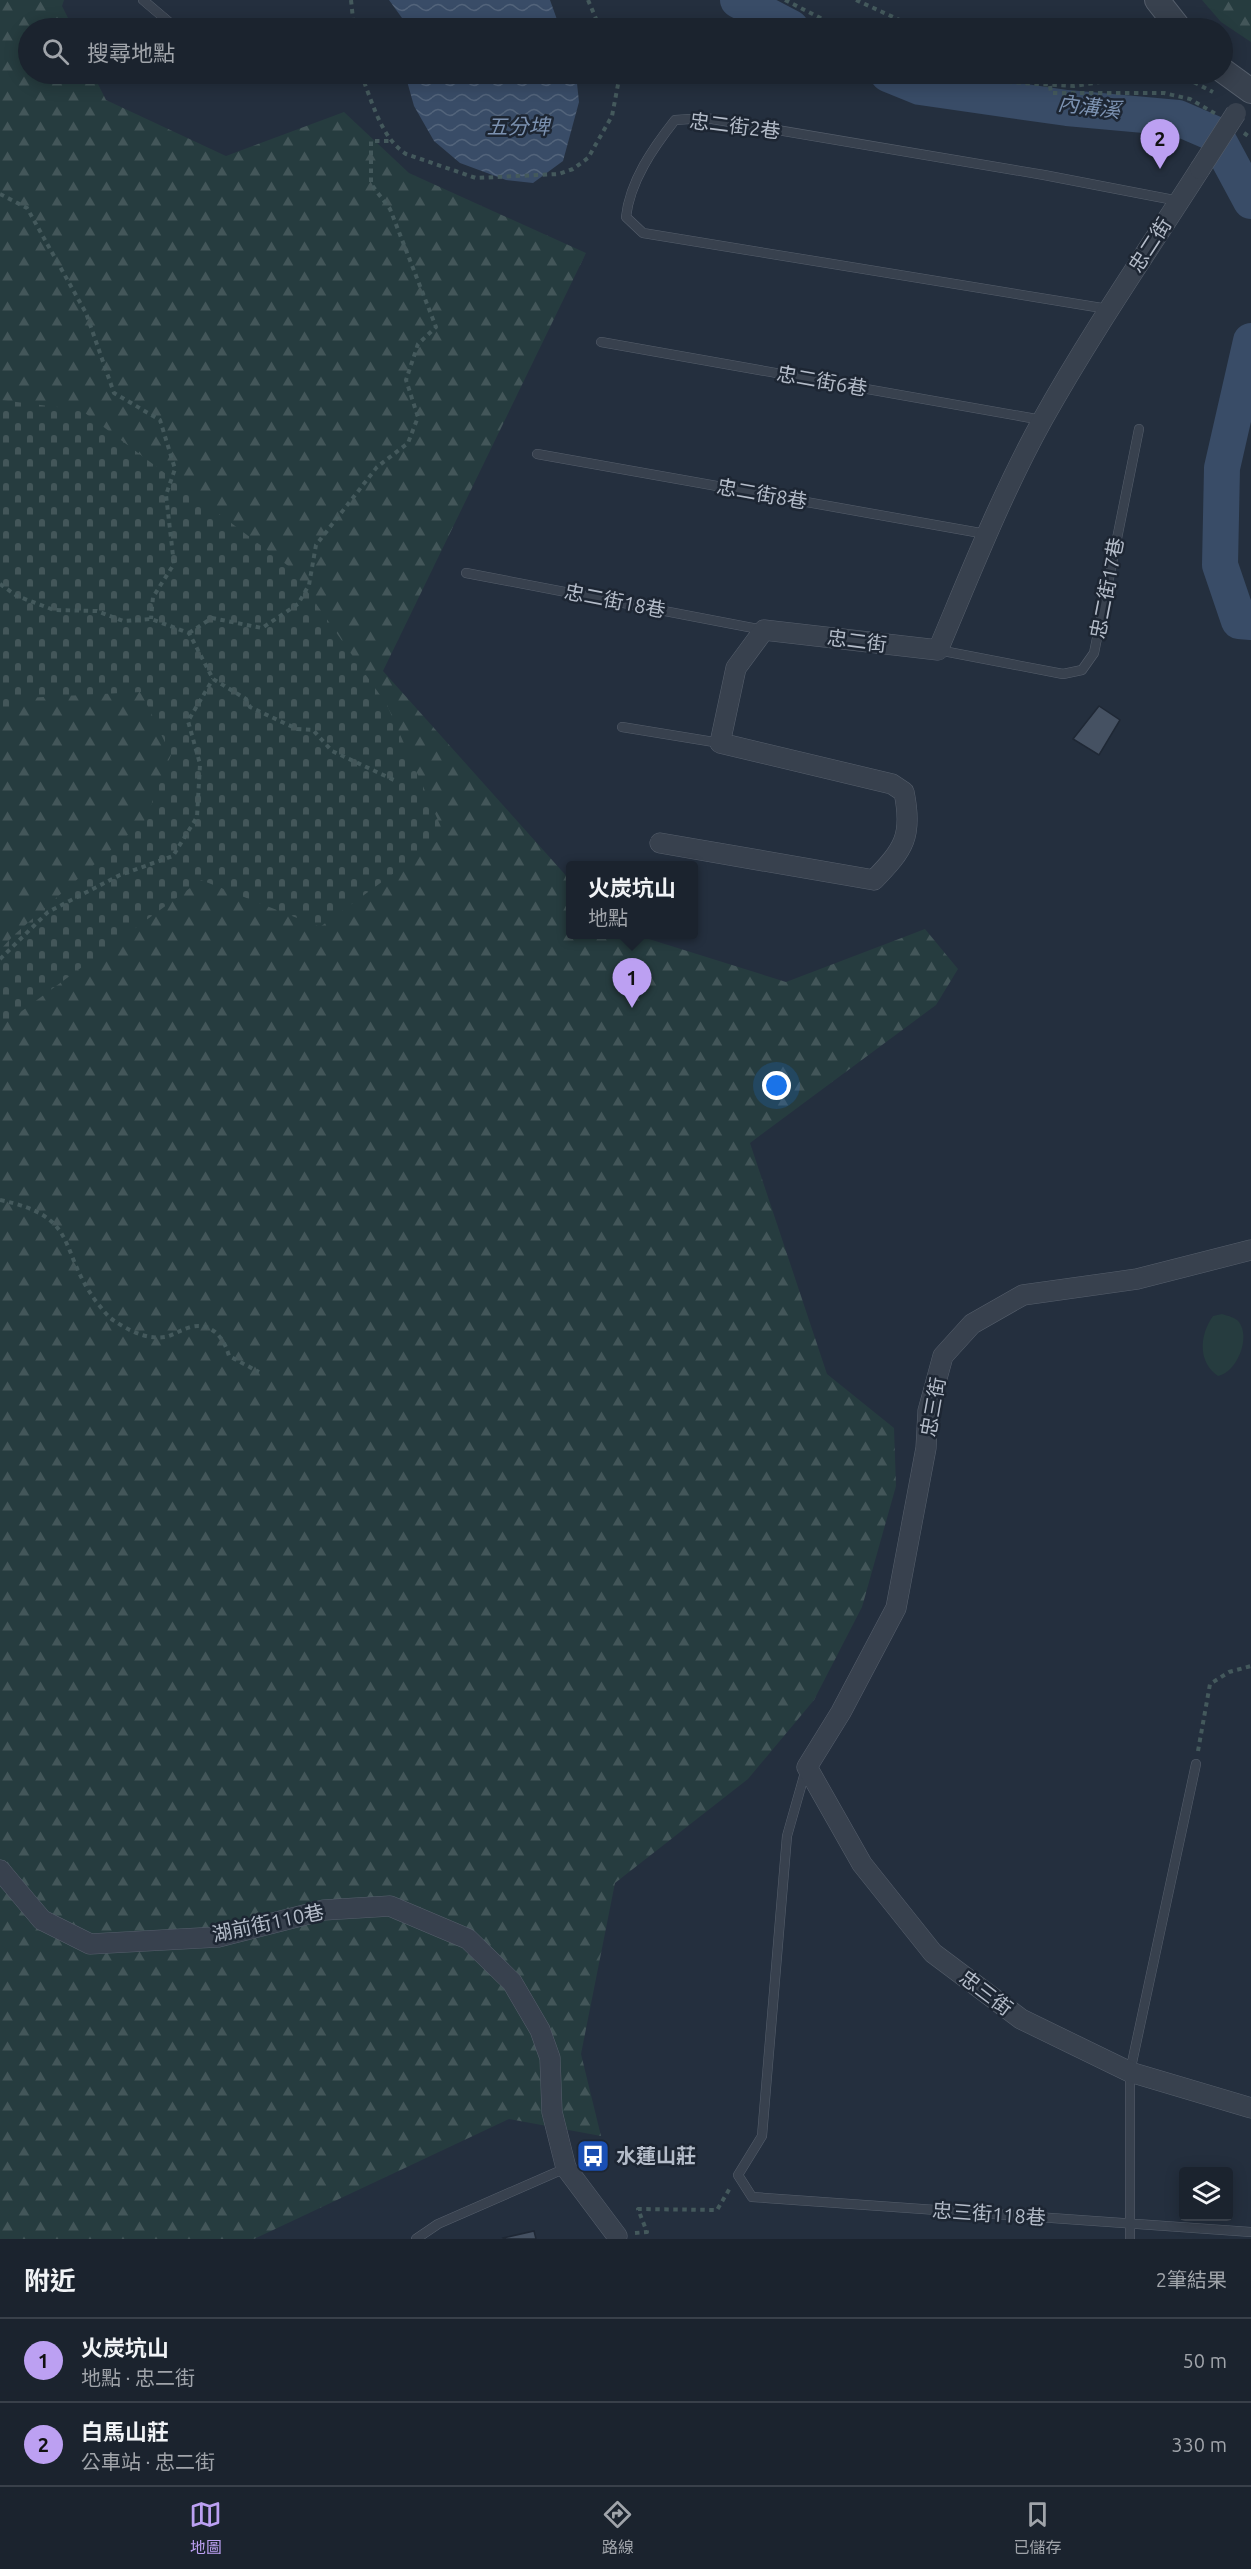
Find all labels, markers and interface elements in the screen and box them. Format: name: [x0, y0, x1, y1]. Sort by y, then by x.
search box: [18, 18, 1233, 84]
icon: search: [39, 35, 72, 68]
text: 搜尋地點: [87, 40, 175, 65]
water label: 內溝溪: [1056, 90, 1125, 122]
street label: 忠二街2巷: [688, 109, 782, 142]
water label: 五分埤: [487, 114, 552, 138]
pin: 2: [1140, 120, 1180, 169]
street label: 忠二街: [1124, 213, 1176, 276]
street label: 忠二街6巷: [775, 361, 869, 400]
street label: 忠二街8巷: [715, 474, 809, 513]
street label: 忠二街17巷: [1085, 535, 1128, 640]
street label: 忠二街18巷: [563, 579, 668, 622]
street label: 忠二街: [826, 625, 888, 656]
popup: [566, 861, 698, 939]
text: 火炭坑山: [588, 875, 676, 900]
text: 地點: [588, 906, 628, 929]
pin: 1: [612, 958, 652, 1008]
your location: [762, 1071, 791, 1100]
street label: 忠三街: [916, 1375, 949, 1438]
street label: 湖前街110巷: [210, 1899, 326, 1946]
street label: 忠三街: [955, 1965, 1017, 2020]
bus stop icon: 水蓮山莊: [575, 2138, 611, 2174]
place label: 水蓮山莊: [616, 2144, 696, 2167]
map controls: [1179, 2167, 1233, 2221]
button: layers: [1179, 2167, 1233, 2221]
street label: 忠三街118巷: [931, 2198, 1047, 2229]
text: 附近: [24, 2266, 76, 2295]
text: 2筆結果: [1156, 2268, 1227, 2291]
text: 火炭坑山: [81, 2335, 169, 2360]
text: 1: [38, 2349, 49, 2372]
text: 50 m: [1183, 2349, 1227, 2372]
text: 地點 · 忠二街: [81, 2366, 195, 2389]
text: 白馬山莊: [81, 2419, 169, 2444]
text: 2: [38, 2433, 49, 2456]
text: 330 m: [1171, 2433, 1227, 2456]
text: 公車站 · 忠二街: [81, 2450, 215, 2473]
tab: 地圖: [189, 2498, 222, 2558]
tab: 路線: [601, 2498, 634, 2558]
tab: 已儲存: [1013, 2498, 1061, 2558]

